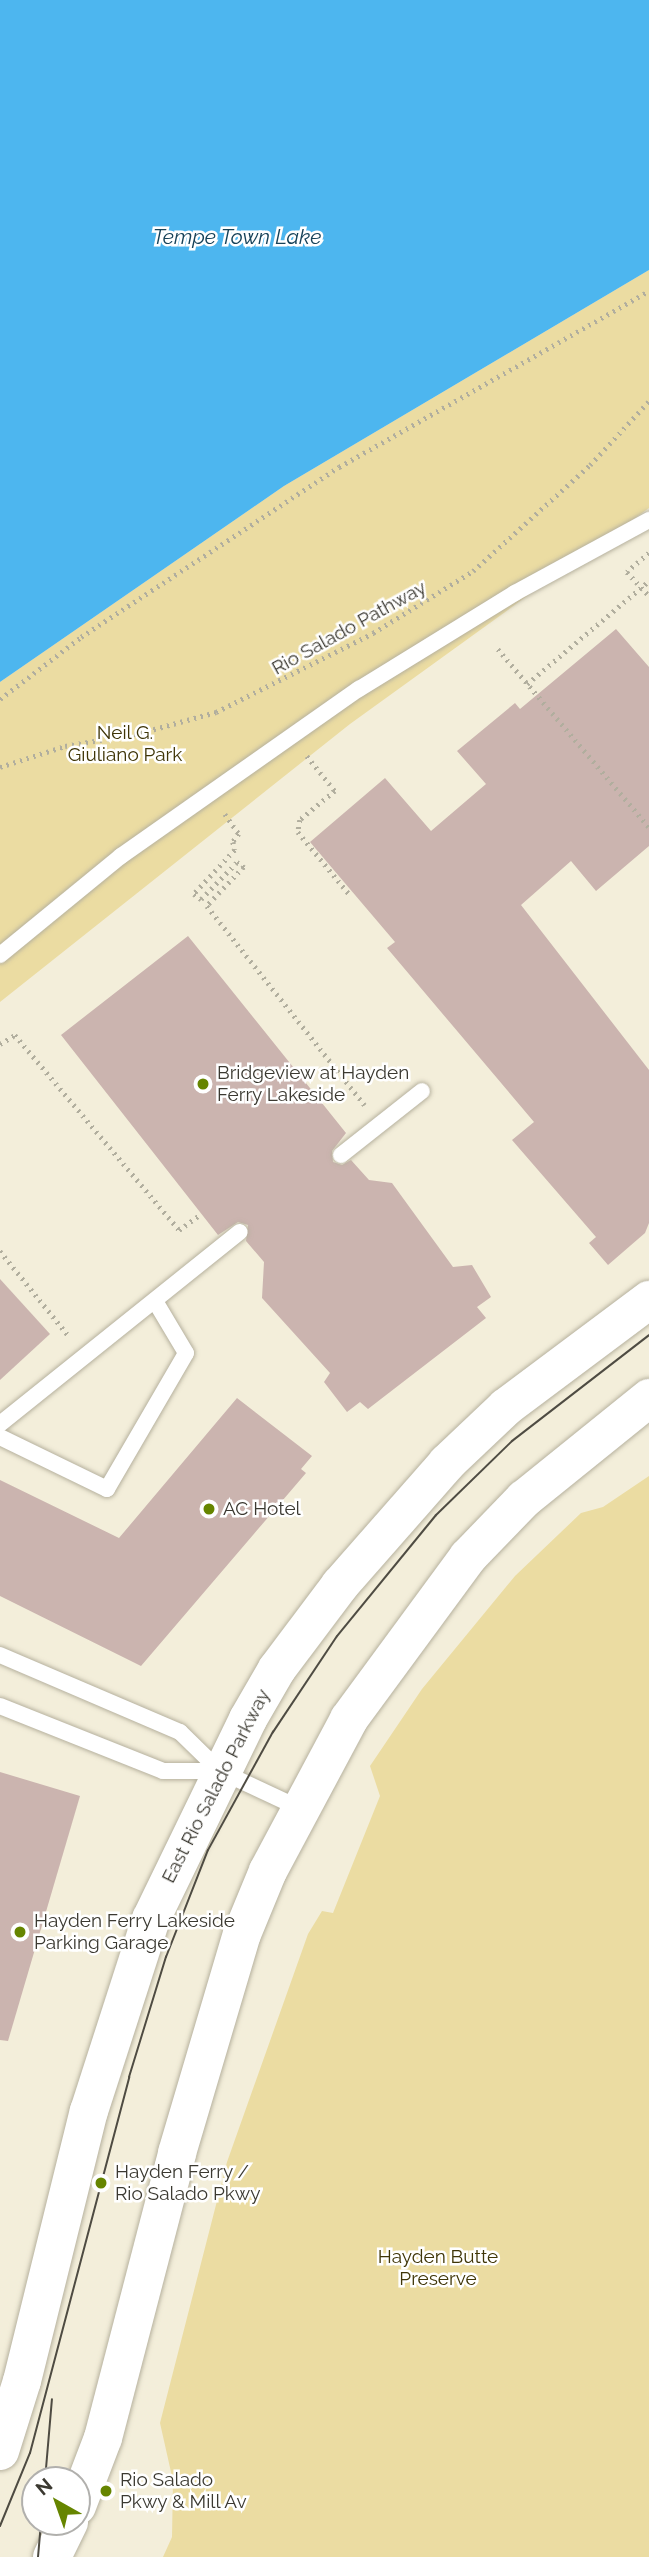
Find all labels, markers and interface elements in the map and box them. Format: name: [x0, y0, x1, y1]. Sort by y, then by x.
water label: Tempe Town Lake: [152, 224, 322, 250]
street label: Rio Salado Pathway: [268, 576, 430, 680]
park label: Neil G. Giuliano Park: [68, 722, 182, 766]
place label: Bridgeview at Hayden Ferry Lakeside: [217, 1062, 410, 1106]
marker: Bridgeview at Hayden Ferry Lakeside: [195, 1076, 211, 1092]
place label: AC Hotel: [223, 1498, 301, 1520]
marker: AC Hotel: [201, 1501, 217, 1517]
street label: East Rio Salado Parkway: [157, 1685, 275, 1887]
place label: Hayden Ferry Lakeside Parking Garage: [34, 1910, 235, 1954]
marker: Hayden Ferry Lakeside Parking Garage: [12, 1924, 28, 1940]
place label: Hayden Ferry / Rio Salado Pkwy: [115, 2161, 261, 2205]
marker: Hayden Ferry / Rio Salado Pkwy: [93, 2175, 109, 2191]
park label: Hayden Butte Preserve: [378, 2246, 498, 2290]
north arrow: [21, 2466, 91, 2536]
place label: Rio Salado Pkwy & Mill Av: [120, 2469, 248, 2513]
text: N: [31, 2473, 56, 2500]
marker: Rio Salado Pkwy & Mill Av: [98, 2483, 114, 2499]

